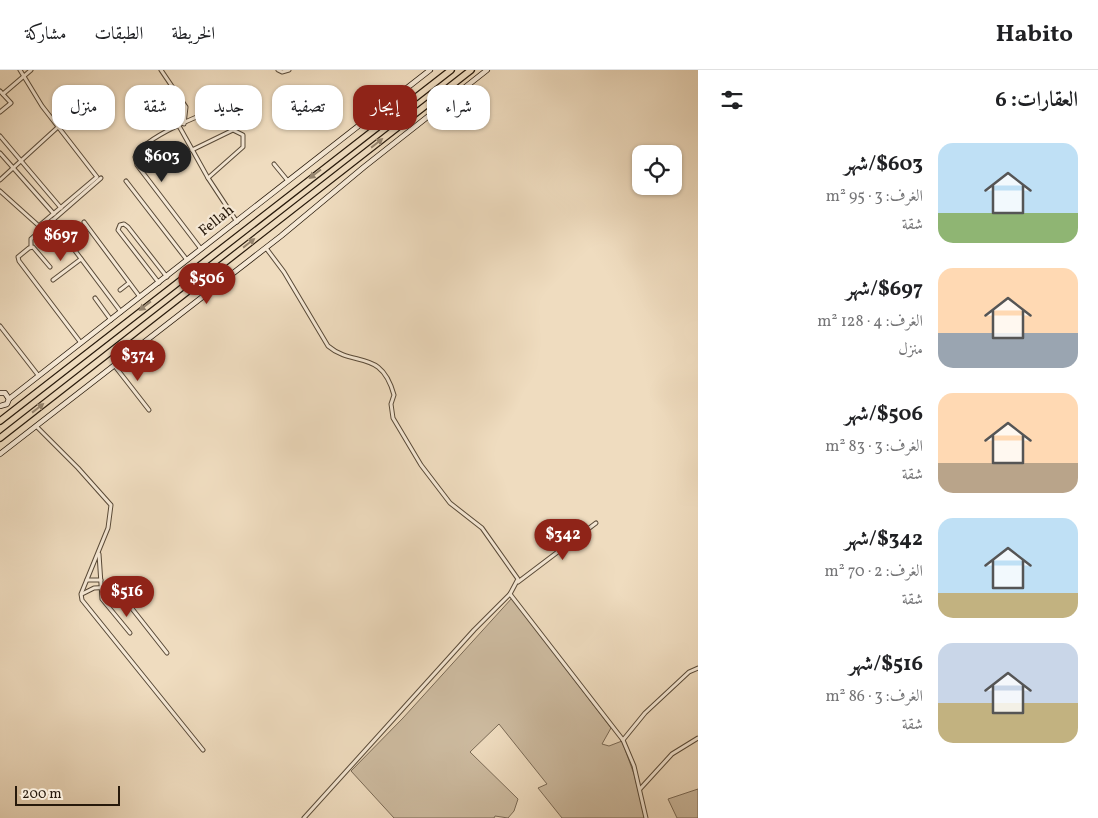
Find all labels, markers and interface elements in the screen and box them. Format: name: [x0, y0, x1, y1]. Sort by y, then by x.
text: Habito: [996, 18, 1073, 52]
text: مشاركة: [25, 22, 66, 47]
text: الطبقات: [94, 22, 143, 47]
text: الخريطة: [171, 22, 215, 47]
chip: منزل: [52, 85, 115, 130]
chip: شقة: [125, 85, 185, 130]
chip: جديد: [195, 85, 262, 130]
chip: تصفية: [272, 85, 343, 130]
chip: إيجار: [353, 85, 417, 130]
chip: شراء: [427, 85, 490, 130]
icon: filters: [718, 86, 746, 114]
text: العقارات: 6: [995, 86, 1078, 115]
one-way arrow: [370, 137, 383, 148]
pin: $603: [132, 140, 192, 183]
map controls: [632, 145, 682, 195]
button: locate: [632, 145, 682, 195]
text: $603: [144, 146, 180, 168]
text: $603/شهر: [844, 150, 923, 179]
icon: home: [978, 163, 1038, 223]
one-way arrow: [309, 169, 322, 180]
text: الغرف: 3 · 95 m²: [826, 186, 923, 208]
street label: Fellah: [195, 200, 239, 242]
text: شقة: [902, 214, 923, 236]
pin: $697: [31, 220, 91, 262]
text: $697: [44, 225, 78, 247]
one-way arrow: [243, 238, 256, 249]
pin: $506: [177, 262, 237, 305]
text: $506: [189, 268, 225, 290]
text: $697/شهر: [846, 275, 923, 304]
icon: home: [978, 288, 1038, 348]
one-way arrow: [139, 301, 152, 312]
text: الغرف: 4 · 128 m²: [817, 311, 923, 333]
text: منزل: [898, 339, 923, 361]
pin: $374: [108, 340, 168, 382]
text: $374: [121, 345, 155, 367]
text: $506/شهر: [845, 400, 923, 429]
one-way arrow: [32, 402, 45, 413]
icon: home: [978, 413, 1038, 473]
text: الغرف: 3 · 83 m²: [825, 436, 923, 458]
text: شقة: [902, 464, 923, 486]
pin: $342: [533, 518, 593, 561]
text: $342: [545, 524, 581, 546]
text: $342/شهر: [845, 525, 923, 554]
icon: home: [978, 538, 1038, 598]
text: الغرف: 2 · 70 m²: [824, 561, 923, 583]
pin: $516: [97, 576, 157, 618]
text: $516: [111, 581, 143, 603]
text: شقة: [902, 589, 923, 611]
text: $516/شهر: [849, 650, 923, 679]
icon: home: [978, 663, 1038, 723]
text: الغرف: 3 · 86 m²: [825, 686, 923, 708]
text: شقة: [902, 714, 923, 736]
scale bar: [15, 783, 120, 806]
text: 200 m: [22, 785, 62, 804]

